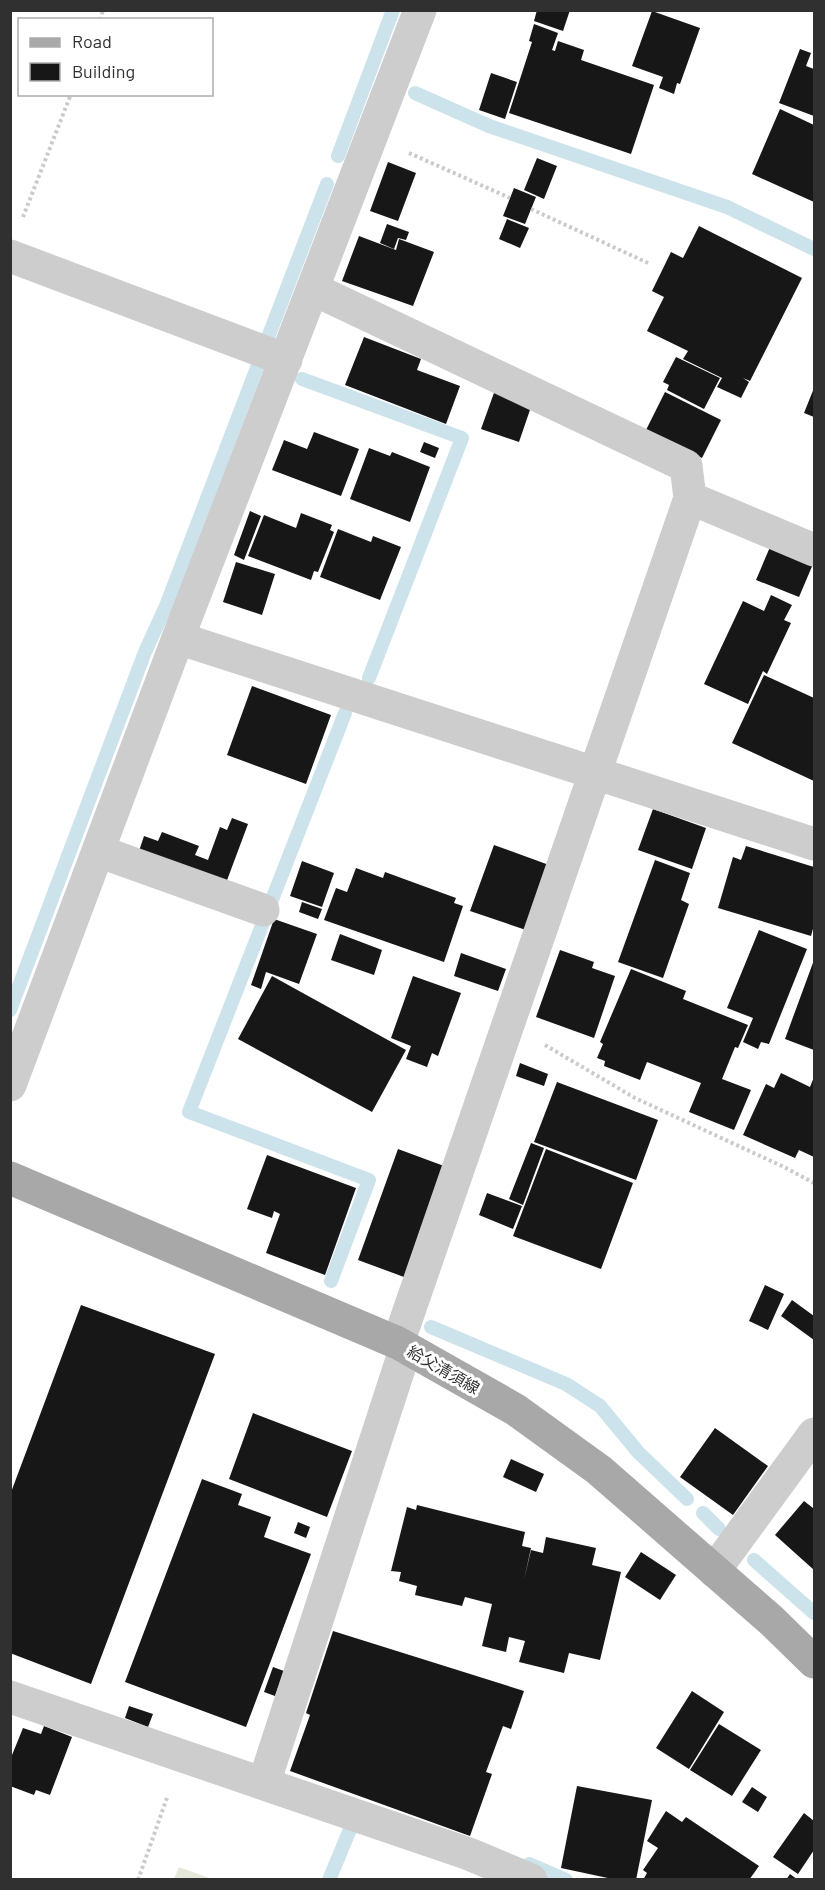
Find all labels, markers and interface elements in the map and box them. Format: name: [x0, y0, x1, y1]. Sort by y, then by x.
legend: [18, 18, 213, 96]
text: Road: [72, 30, 112, 52]
text: Building: [72, 60, 135, 82]
street label: 給父清須線: [405, 1341, 483, 1397]

